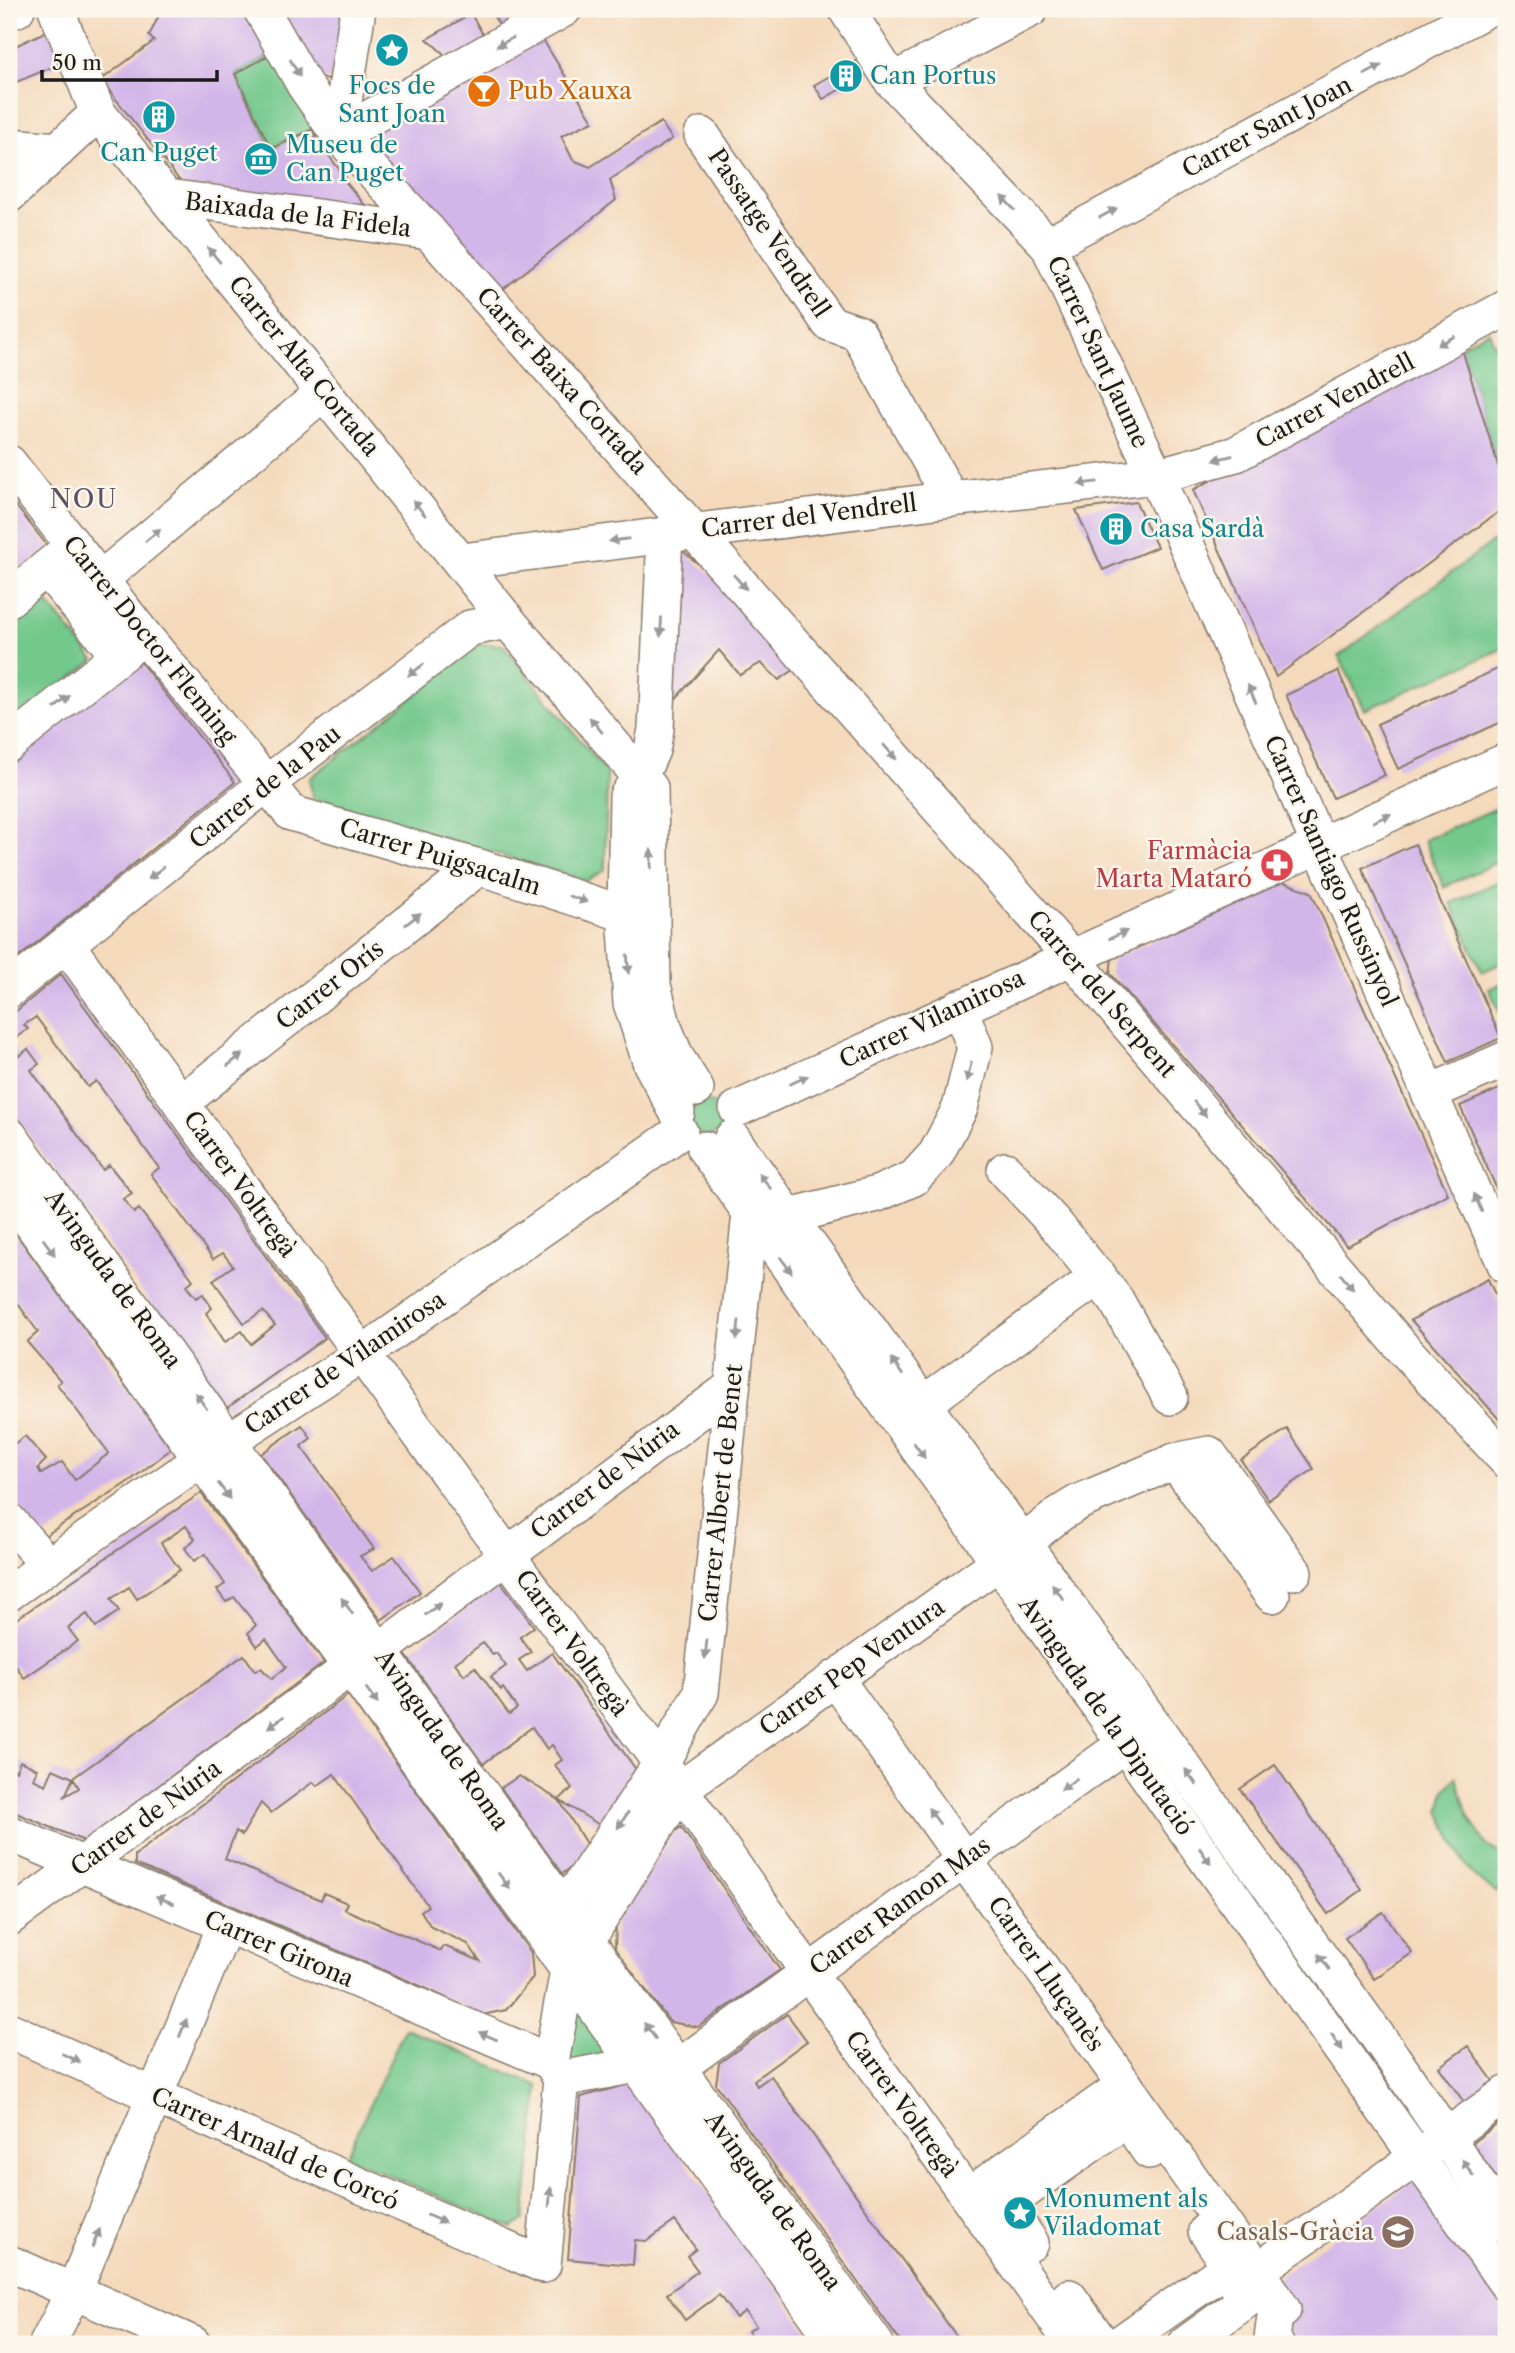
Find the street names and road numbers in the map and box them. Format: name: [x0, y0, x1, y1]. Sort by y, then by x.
street label: Carrer Sant Joan: [1177, 70, 1357, 183]
street label: Passatge Vendrell: [702, 143, 837, 323]
street label: Baixada de la Fidela: [183, 186, 413, 243]
street label: Carrer Sant Jaume: [1041, 251, 1156, 453]
street label: Carrer Alta Cortada: [223, 270, 386, 462]
street label: Carrer Baixa Cortada: [471, 281, 654, 480]
street label: Carrer Vendrell: [1251, 347, 1419, 455]
street label: Carrer del Vendrell: [699, 488, 918, 543]
street label: Carrer Doctor Fleming: [57, 530, 244, 750]
street label: Carrer de la Pau: [183, 718, 346, 855]
street label: Carrer Santiago Russinyol: [1258, 731, 1405, 1011]
street label: Carrer Puigsacalm: [336, 812, 544, 901]
street label: Carrer del Serpent: [1022, 904, 1183, 1083]
street label: Carrer Orís: [270, 934, 389, 1036]
street label: Carrer Vilamirosa: [834, 963, 1029, 1074]
street label: Carrer Voltregà: [178, 1105, 303, 1263]
street label: Avinguda de Roma: [38, 1183, 188, 1374]
street label: Carrer de Vilamirosa: [239, 1284, 451, 1441]
street label: Carrer Albert de Benet: [693, 1362, 749, 1623]
street label: Carrer de Núria: [525, 1414, 685, 1545]
street label: Carrer Voltregà: [510, 1564, 635, 1722]
street label: Avinguda de la Diputació: [1012, 1590, 1200, 1841]
street label: Carrer Pep Ventura: [754, 1592, 950, 1741]
street label: Avinguda de Roma: [369, 1643, 516, 1836]
street label: Carrer de Núria: [65, 1753, 227, 1882]
street label: Carrer Ramon Mas: [804, 1830, 996, 1981]
street label: Carrer Lluçanès: [982, 1891, 1111, 2057]
street label: Carrer Girona: [200, 1904, 359, 1993]
street label: Carrer Voltregà: [840, 2025, 965, 2183]
street label: Carrer Arnald de Corcó: [147, 2081, 404, 2216]
street label: Avinguda de Roma: [698, 2105, 848, 2296]

